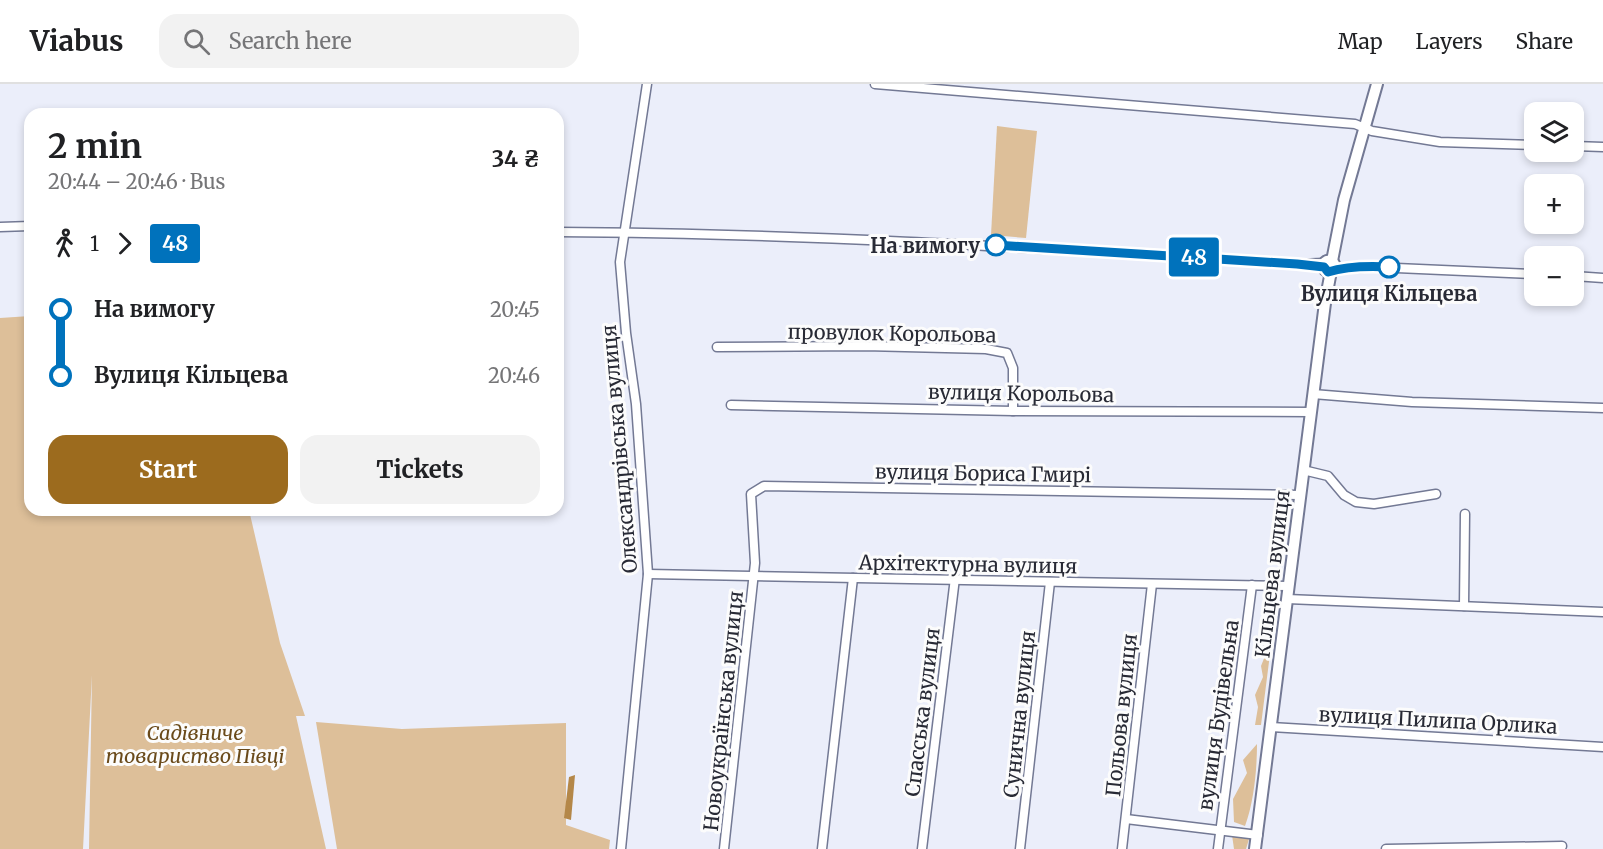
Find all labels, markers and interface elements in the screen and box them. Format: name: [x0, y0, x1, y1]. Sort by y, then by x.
search box: [159, 14, 579, 68]
text: Viabus: [30, 23, 123, 59]
icon: search: [180, 25, 213, 58]
text: Search here: [228, 27, 352, 55]
text: Map: [1338, 28, 1383, 55]
text: Layers: [1416, 28, 1483, 55]
text: Share: [1516, 28, 1573, 55]
map controls: [1524, 102, 1584, 306]
button: layers: [1524, 102, 1584, 162]
text: 2 min: [48, 126, 142, 167]
text: 34 ₴: [492, 145, 540, 173]
text: 20:44 – 20:46 · Bus: [48, 169, 225, 194]
button: +: [1524, 174, 1584, 234]
icon: walk: [48, 227, 81, 260]
icon: forward: [108, 227, 141, 260]
text: 48: [162, 230, 188, 257]
text: 1: [90, 231, 99, 256]
place label: На вимогу: [870, 233, 980, 258]
marker: На вимогу: [985, 234, 1007, 256]
line badge: 48: [1167, 238, 1221, 276]
text: 48: [1181, 244, 1207, 271]
button: −: [1524, 246, 1584, 306]
marker: Вулиця Кільцева: [1378, 256, 1400, 278]
place label: Вулиця Кільцева: [1301, 281, 1477, 306]
text: На вимогу: [94, 295, 215, 323]
text: 20:45: [490, 297, 540, 322]
street label: провулок Корольова: [787, 319, 997, 347]
street label: Олександрівська вулиця: [596, 324, 642, 574]
text: Вулиця Кільцева: [94, 361, 288, 389]
text: 20:46: [488, 363, 540, 388]
street label: вулиця Корольова: [928, 379, 1115, 407]
button: Start: [48, 435, 288, 504]
button: Tickets: [300, 435, 540, 504]
street label: вулиця Бориса Гмирі: [875, 459, 1091, 487]
street label: Кільцева вулиця: [1249, 489, 1295, 659]
street label: Архітектурна вулиця: [857, 550, 1078, 578]
street label: Новоукраїнська вулиця: [698, 590, 748, 832]
street label: вулиця Будівельна: [1192, 618, 1244, 812]
street label: Спасська вулиця: [899, 626, 945, 798]
street label: Сунична вулиця: [998, 629, 1040, 799]
street label: Польова вулиця: [1100, 632, 1142, 798]
street label: вулиця Пилипа Орлика: [1318, 701, 1558, 739]
park label: Садівниче товариство Півці: [106, 720, 284, 768]

